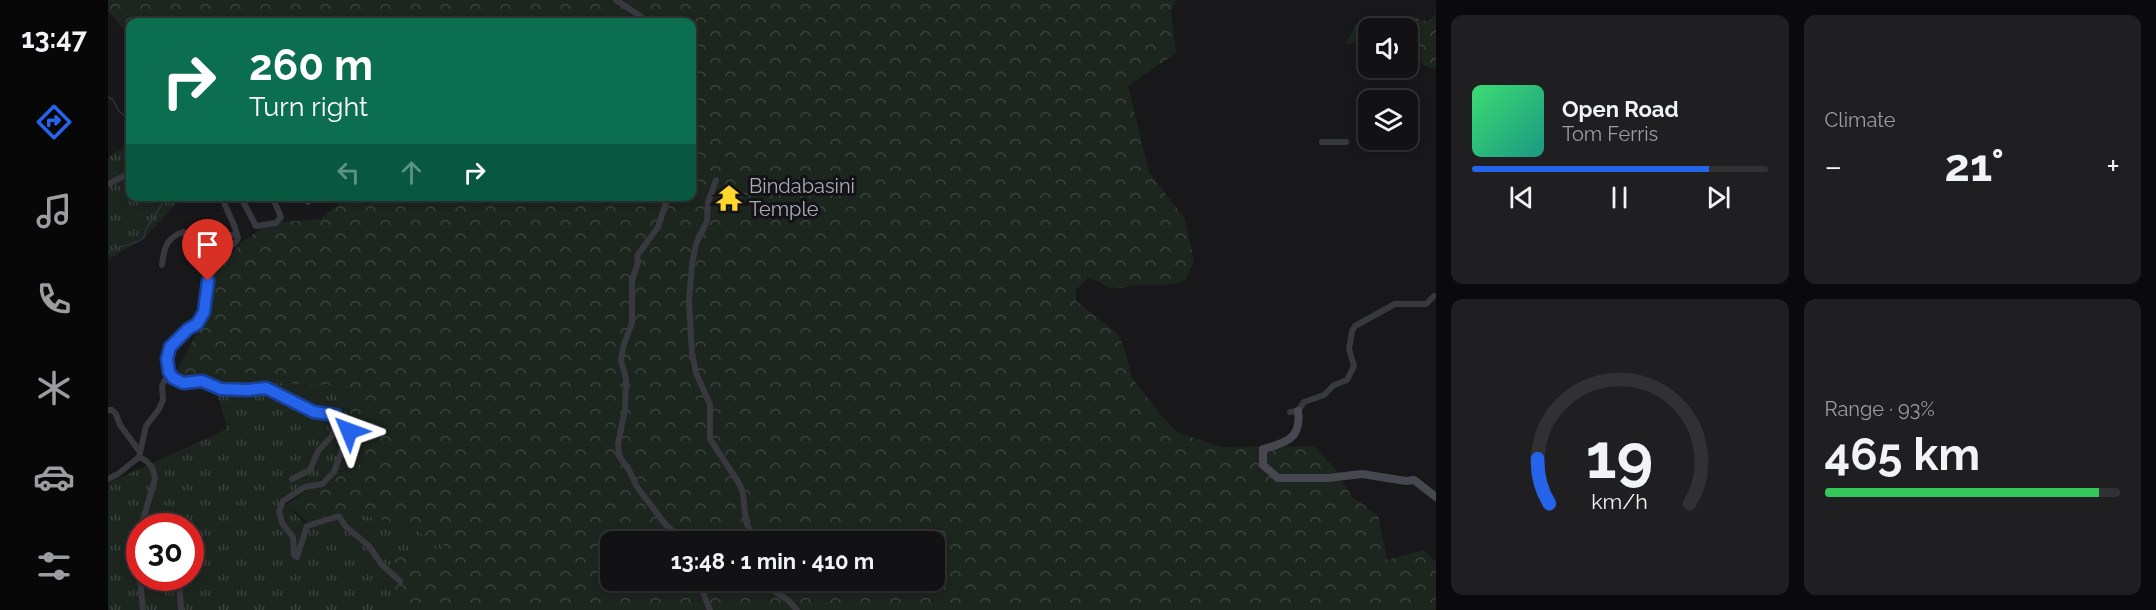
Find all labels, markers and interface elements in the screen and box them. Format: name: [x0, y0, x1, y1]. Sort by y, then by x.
map controls: [1358, 18, 1418, 150]
button: sound: [1358, 18, 1418, 78]
text: 13:47: [21, 23, 87, 54]
text: 260 m: [249, 41, 373, 90]
icon: right: [150, 42, 228, 120]
button: layers: [1358, 90, 1418, 150]
text: Turn right: [249, 91, 368, 122]
text: Open Road: [1562, 96, 1679, 122]
icon: directions: [33, 101, 75, 143]
text: Climate: [1825, 108, 1896, 132]
text: Tom Ferris: [1562, 122, 1658, 146]
text: 21°: [1945, 139, 2004, 192]
text: −: [1825, 147, 1842, 186]
text: +: [2106, 147, 2120, 186]
icon: left: [332, 156, 365, 189]
icon: ahead: [395, 156, 428, 189]
icon: right: [458, 156, 491, 189]
place label: Bindabasini Temple: [749, 174, 855, 221]
icon: previous: [1505, 181, 1538, 214]
icon: pause: [1603, 181, 1636, 214]
icon: next: [1702, 181, 1735, 214]
temple icon: Bindabasini Temple: [714, 183, 744, 213]
icon: music: [33, 190, 75, 232]
pin: [182, 219, 233, 281]
icon: arrive: [191, 228, 224, 261]
icon: phone: [33, 278, 75, 320]
icon: climate: [33, 367, 75, 409]
text: Range · 93%: [1825, 397, 1935, 421]
position arrow: [317, 399, 381, 463]
text: 19: [1586, 419, 1654, 493]
text: 465 km: [1825, 428, 1980, 481]
icon: car: [33, 456, 75, 498]
text: km/h: [1591, 489, 1648, 514]
speed limit sign: 30: [126, 513, 204, 591]
icon: filters: [33, 545, 75, 587]
text: 13:48 · 1 min · 410 m: [671, 548, 874, 574]

